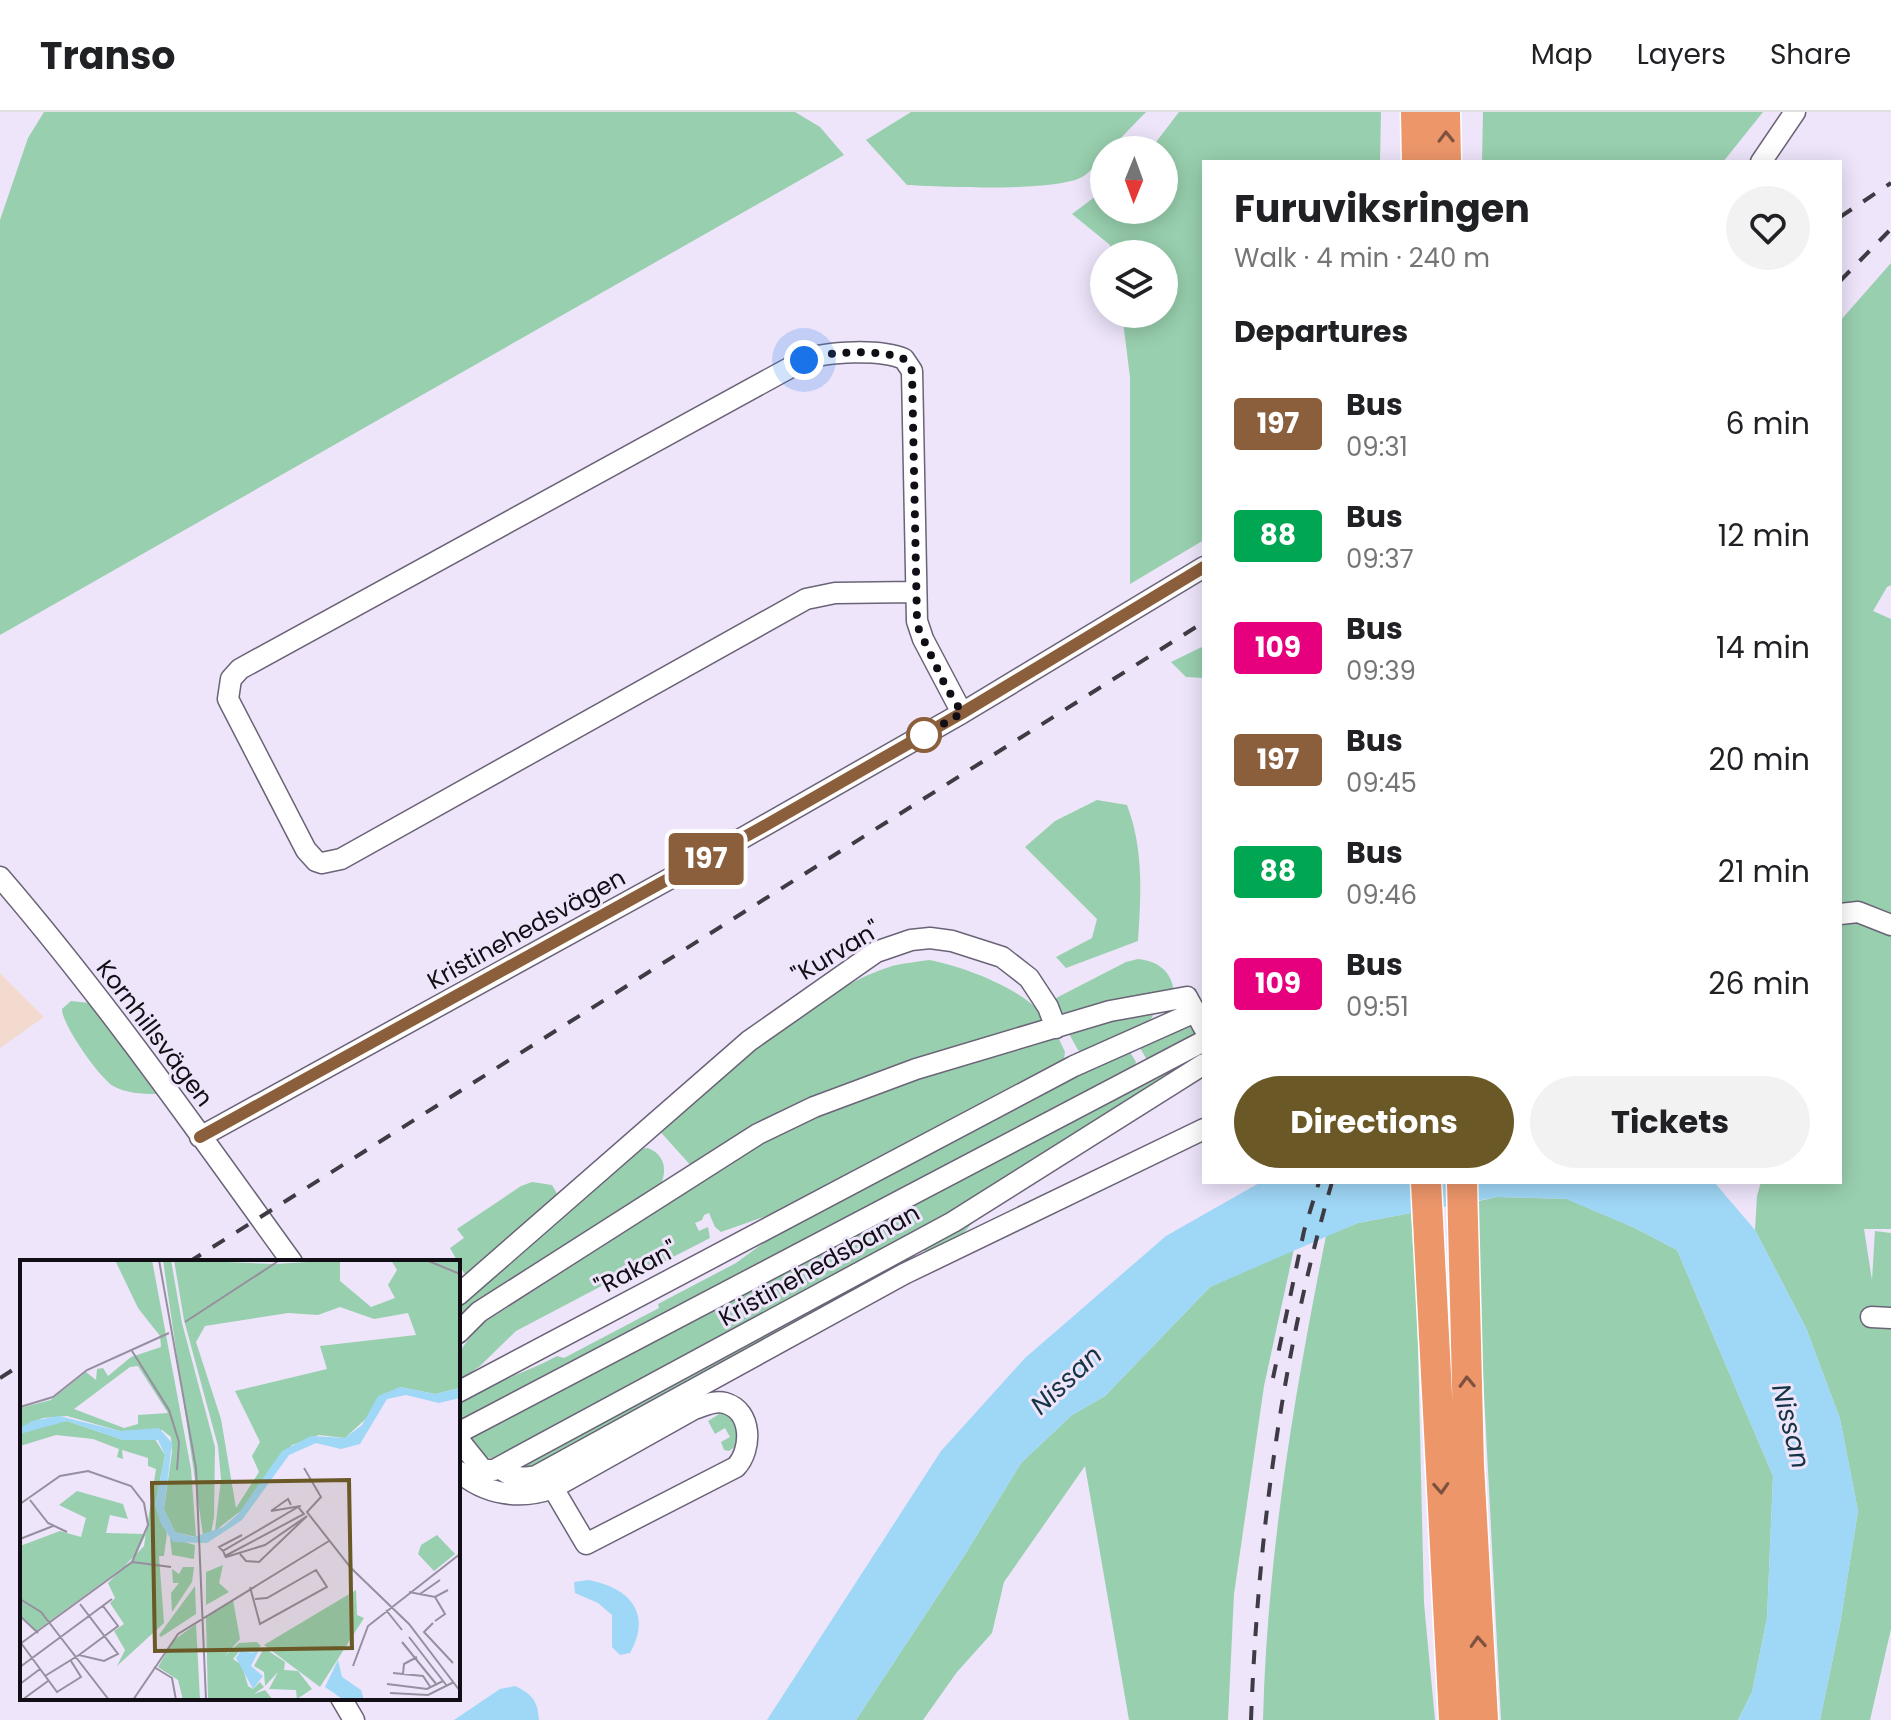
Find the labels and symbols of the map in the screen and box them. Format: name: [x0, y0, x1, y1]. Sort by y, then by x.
one-way arrow: [1437, 130, 1455, 143]
north arrow: [1090, 136, 1178, 224]
your location: [784, 340, 824, 380]
unlabelled marker: [907, 718, 941, 752]
line badge: 197: [660, 833, 752, 885]
street label: Kristinehedsvägen: [421, 861, 631, 997]
street label: "Kurvan": [786, 913, 886, 991]
street label: Kornhillsvägen: [89, 953, 221, 1113]
street label: Kristinehedsbanan: [713, 1196, 925, 1334]
street label: "Rakan": [589, 1233, 683, 1303]
inset map: [20, 1260, 460, 1700]
water label: Nissan: [1022, 1337, 1110, 1423]
one-way arrow: [1458, 1375, 1476, 1388]
water label: Nissan: [1763, 1380, 1819, 1472]
one-way arrow: [1432, 1482, 1449, 1495]
one-way arrow: [1470, 1635, 1487, 1648]

